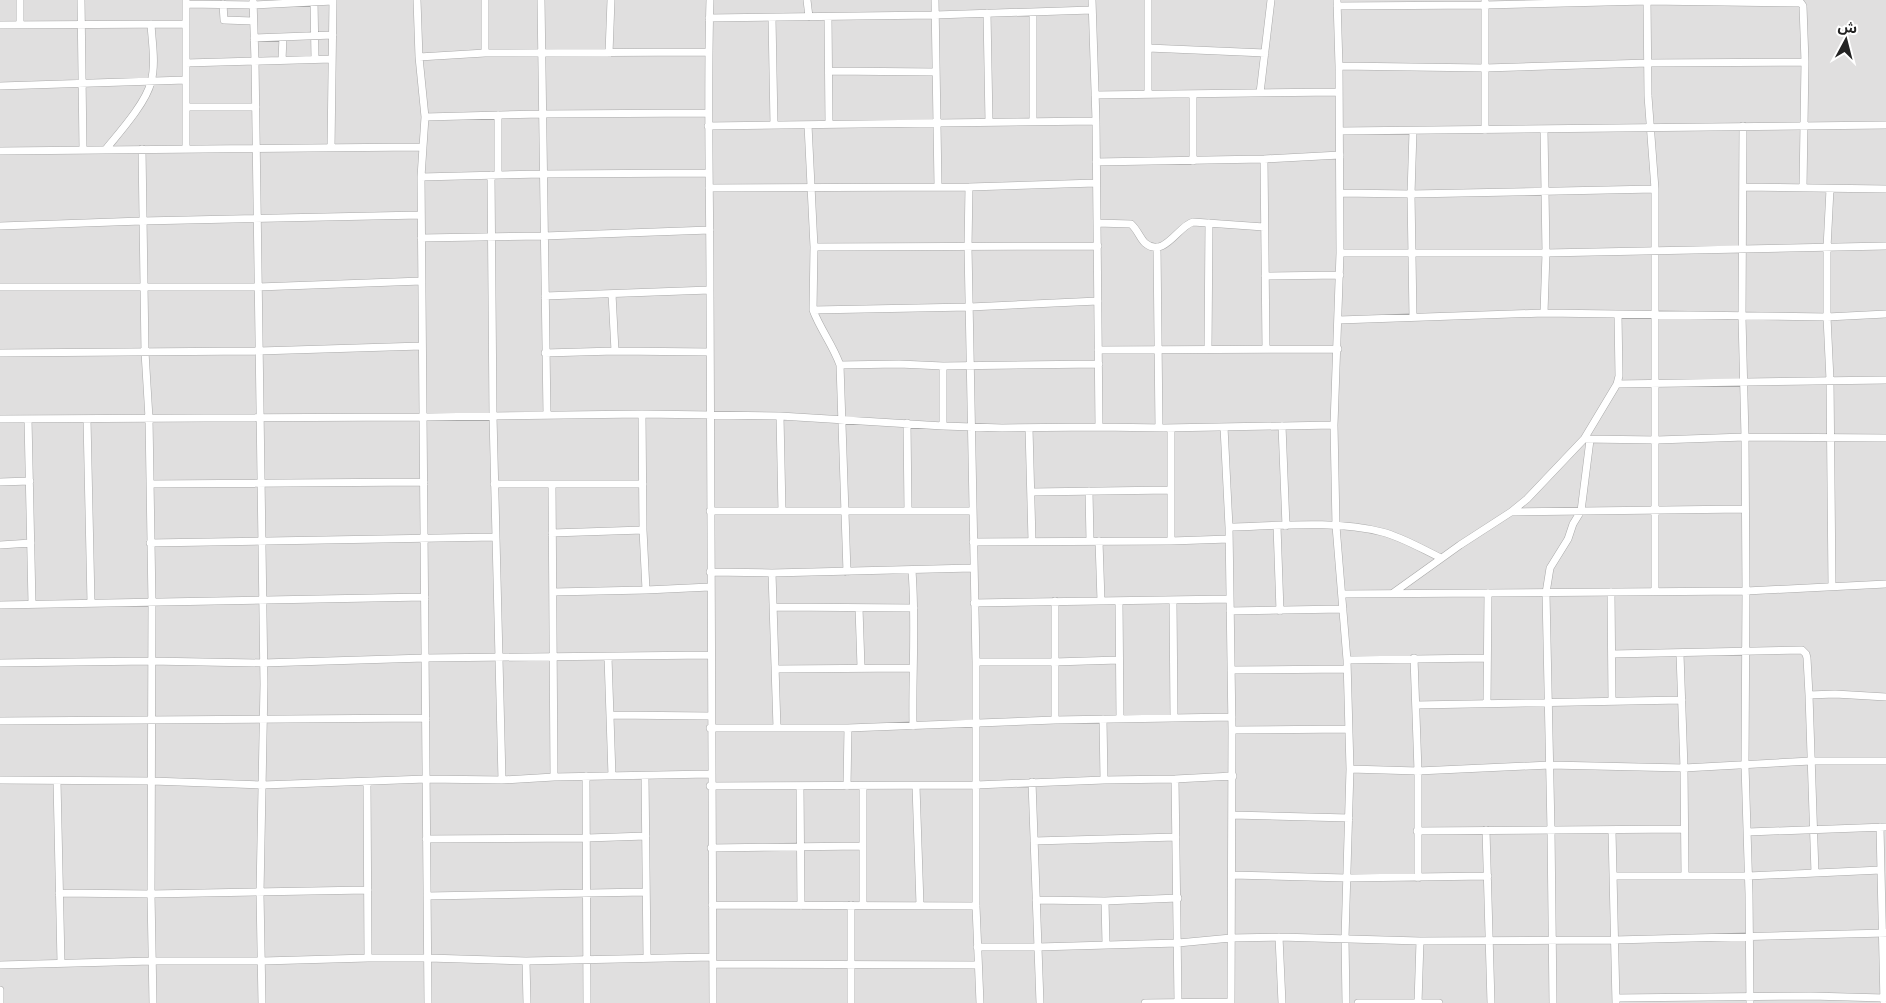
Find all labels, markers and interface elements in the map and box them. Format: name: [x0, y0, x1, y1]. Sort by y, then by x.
north arrow: [1821, 15, 1871, 65]
text: ش: [1837, 18, 1858, 36]

